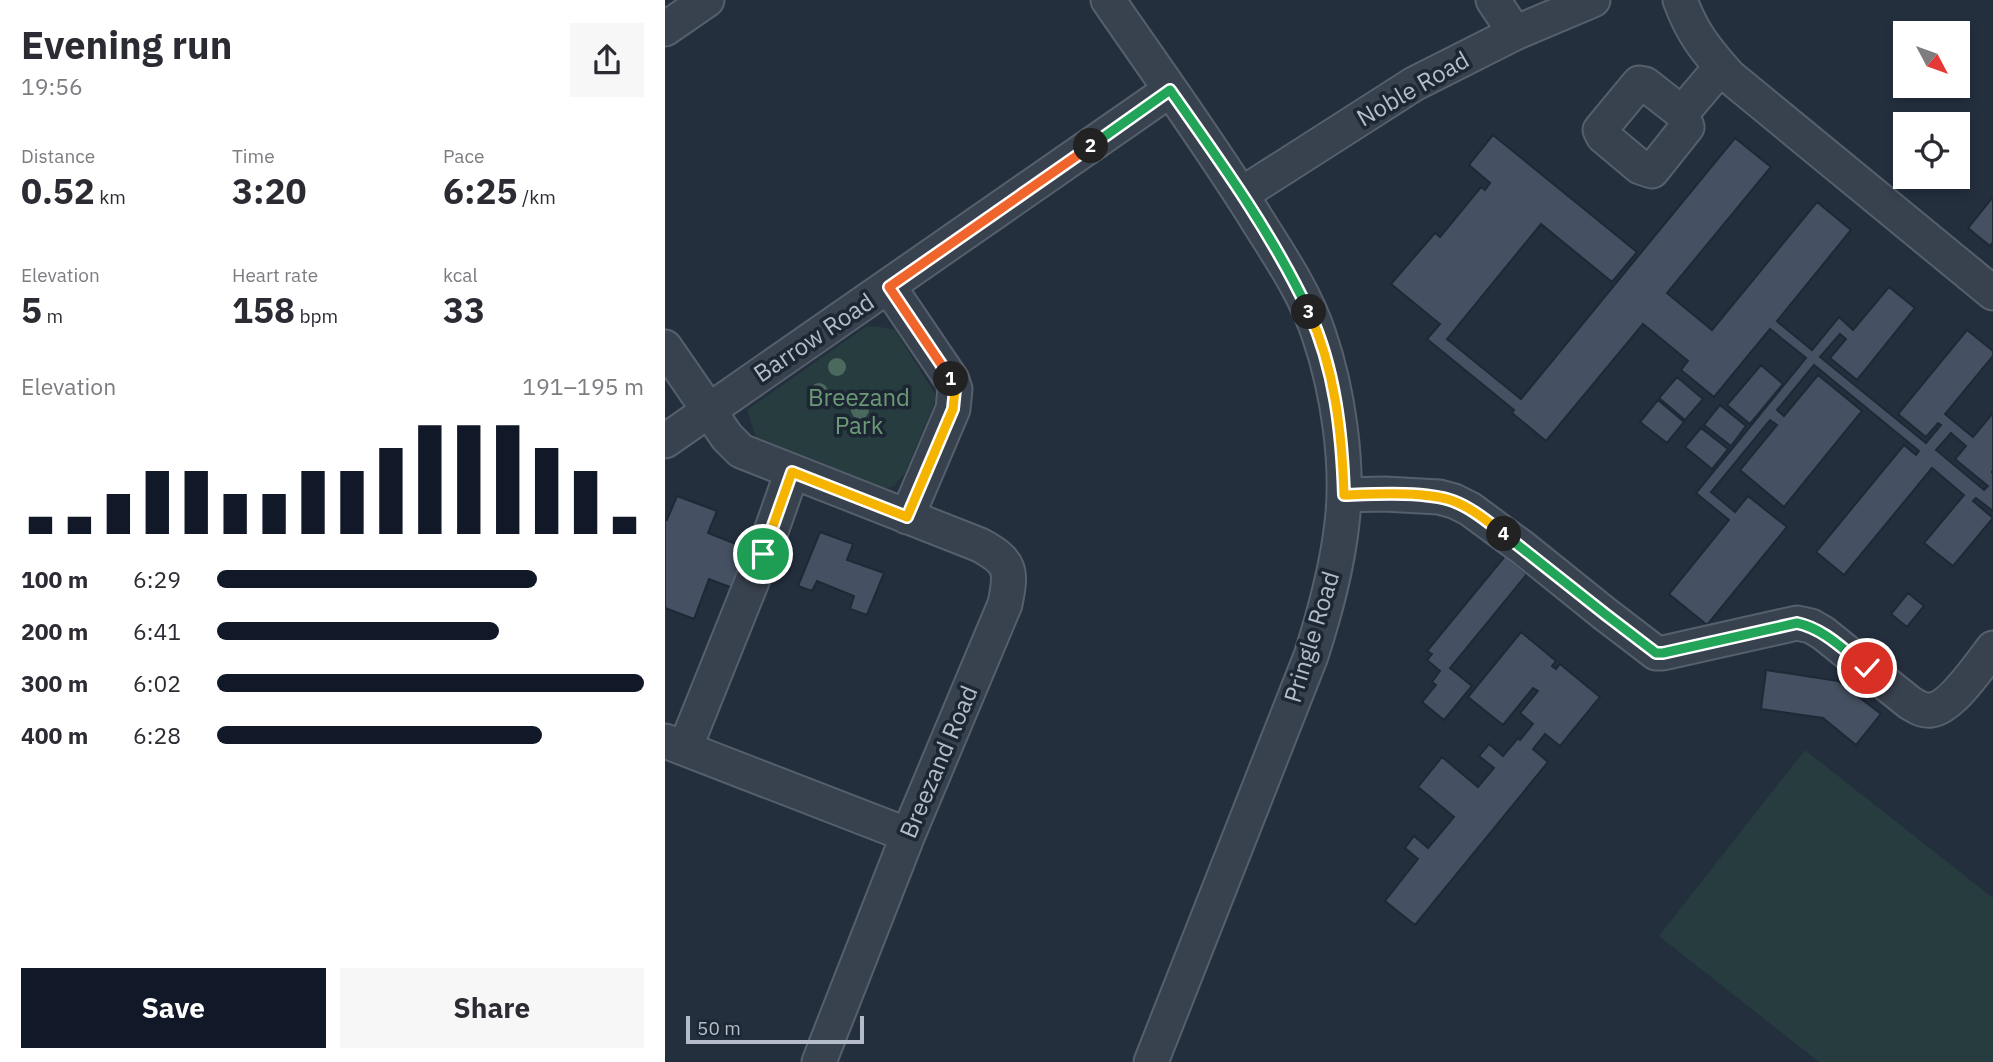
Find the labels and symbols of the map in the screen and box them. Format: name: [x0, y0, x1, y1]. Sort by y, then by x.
north arrow: [1893, 21, 1971, 98]
street label: Noble Road: [1350, 43, 1475, 133]
pin: 2: [1073, 128, 1109, 164]
street label: Barrow Road: [747, 285, 880, 389]
pin: 3: [1291, 294, 1327, 330]
pin: 1: [933, 362, 969, 396]
park label: Breezand Park: [808, 381, 910, 441]
pin: 4: [1487, 516, 1521, 552]
pin: [733, 524, 793, 584]
street label: Pringle Road: [1276, 567, 1346, 706]
pin: [1837, 638, 1897, 698]
street label: Breezand Road: [892, 680, 985, 843]
scale bar: [686, 1013, 865, 1045]

